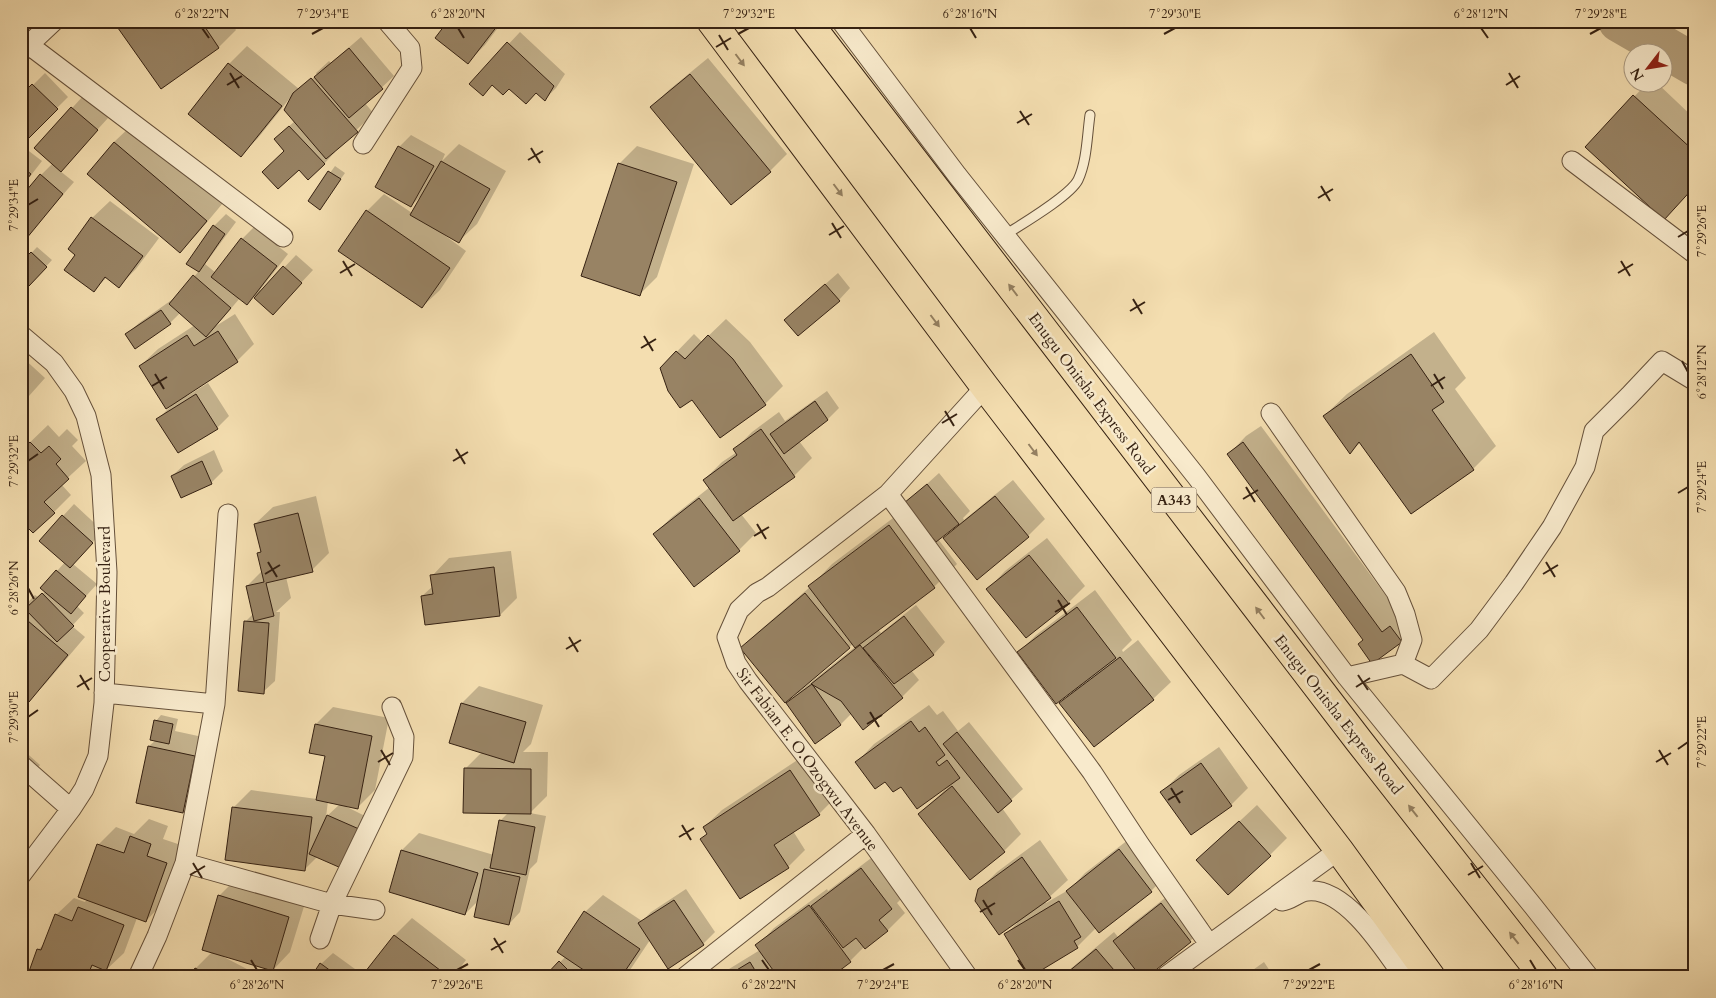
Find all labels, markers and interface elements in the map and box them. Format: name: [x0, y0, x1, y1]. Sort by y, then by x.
text: 6°28'22"N: [175, 6, 230, 22]
text: 7°29'34"E: [297, 6, 349, 22]
text: 6°28'20"N: [431, 6, 486, 22]
text: 7°29'32"E: [723, 6, 775, 22]
text: 6°28'16"N: [943, 6, 998, 22]
text: 7°29'30"E: [1149, 6, 1201, 22]
text: 6°28'12"N: [1454, 6, 1509, 22]
text: 7°29'28"E: [1575, 6, 1627, 22]
north arrow: [1624, 42, 1674, 92]
one-way arrow: [735, 53, 746, 66]
text: N: [1626, 64, 1649, 85]
text: 7°29'34"E: [6, 179, 22, 231]
one-way arrow: [832, 183, 843, 196]
text: 7°29'26"E: [1694, 205, 1710, 257]
one-way arrow: [1007, 284, 1018, 297]
street label: Enugu Onitsha Express Road: [1023, 308, 1160, 479]
one-way arrow: [930, 314, 940, 328]
text: 6°28'12"N: [1694, 344, 1710, 399]
text: 7°29'32"E: [6, 435, 22, 487]
one-way arrow: [1028, 443, 1038, 457]
text: 7°29'24"E: [1694, 461, 1710, 513]
road number: A343: [1152, 488, 1196, 512]
street label: Cooperative Boulevard: [94, 525, 116, 682]
text: 6°28'26"N: [6, 560, 22, 615]
one-way arrow: [1255, 607, 1266, 620]
street label: Enugu Onitsha Express Road: [1269, 630, 1408, 799]
street label: Sir Fabian E. O.Ozogwu Avenue: [731, 663, 884, 856]
text: 7°29'30"E: [6, 691, 22, 743]
text: 7°29'22"E: [1694, 716, 1710, 768]
one-way arrow: [1408, 805, 1419, 818]
one-way arrow: [1509, 932, 1520, 945]
text: 6°28'26"N: [230, 977, 285, 993]
text: 7°29'26"E: [431, 977, 483, 993]
text: 6°28'22"N: [742, 977, 797, 993]
text: 7°29'24"E: [857, 977, 909, 993]
text: 6°28'20"N: [998, 977, 1053, 993]
text: 7°29'22"E: [1283, 977, 1335, 993]
text: 6°28'16"N: [1509, 977, 1564, 993]

